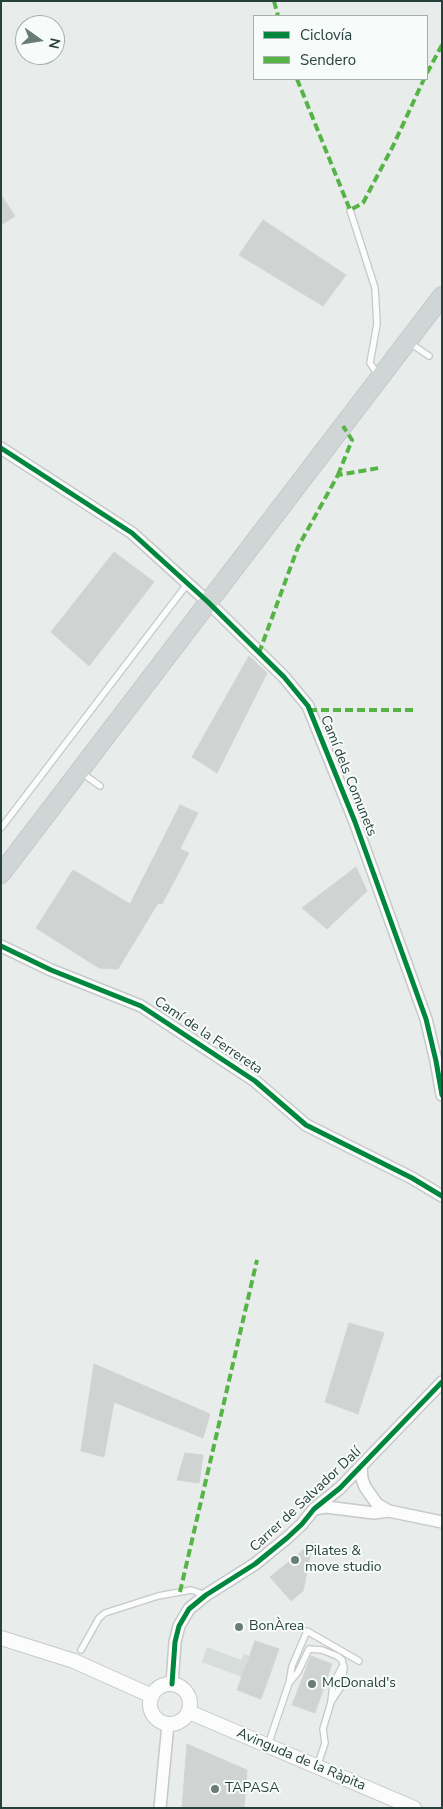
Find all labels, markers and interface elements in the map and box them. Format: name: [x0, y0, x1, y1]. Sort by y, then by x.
north arrow: [15, 15, 65, 65]
legend: [253, 15, 428, 80]
text: Ciclovía: [300, 25, 352, 45]
text: N: [44, 36, 65, 50]
text: Sendero: [300, 50, 356, 70]
street label: Camí dels Comunets: [316, 713, 380, 839]
street label: Camí de la Ferrereta: [151, 994, 265, 1078]
street label: Carrer de Salvador Dalí: [247, 1444, 365, 1556]
place label: Pilates & move studio: [305, 1544, 381, 1576]
marker: Pilates & move studio: [289, 1554, 301, 1566]
place label: BonÀrea: [249, 1619, 304, 1635]
marker: BonÀrea: [233, 1621, 245, 1633]
place label: McDonald's: [322, 1676, 396, 1692]
marker: McDonald's: [306, 1678, 318, 1690]
street label: Avinguda de la Ràpita: [234, 1725, 368, 1795]
place label: TAPASA: [225, 1781, 279, 1797]
marker: TAPASA: [209, 1783, 221, 1795]

